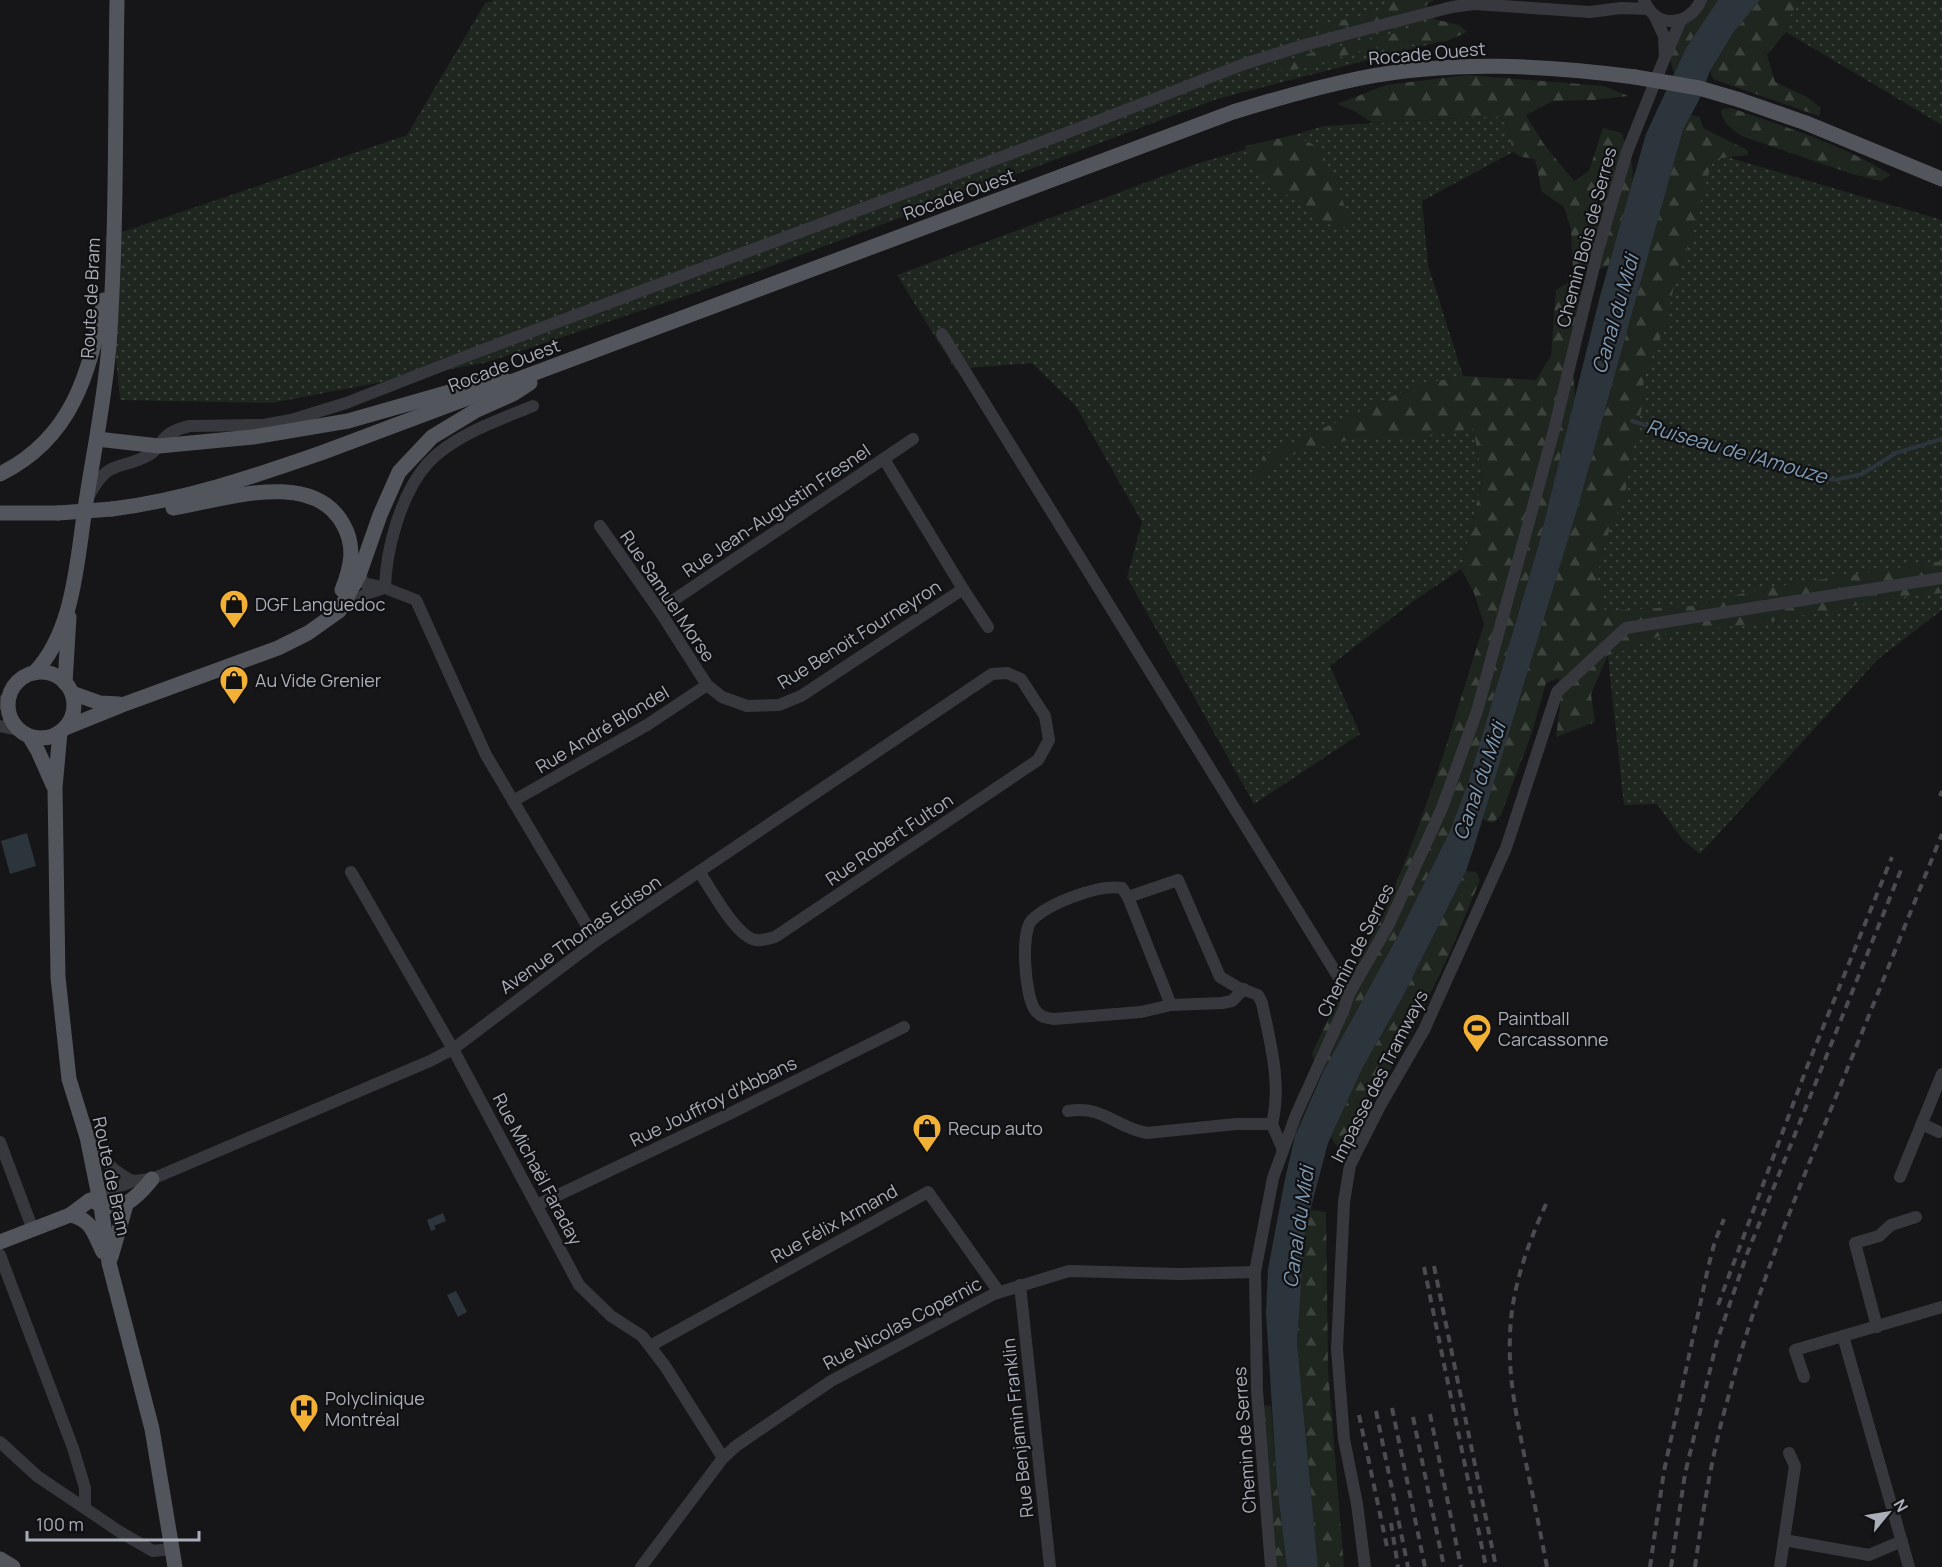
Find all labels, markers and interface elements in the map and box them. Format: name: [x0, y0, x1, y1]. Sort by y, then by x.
street label: Rocade Ouest: [1367, 36, 1487, 70]
street label: Chemin Bois de Serres: [1550, 144, 1622, 330]
street label: Rocade Ouest: [900, 163, 1018, 225]
street label: Route de Bram: [75, 237, 105, 359]
water label: Canal du Midi: [1585, 249, 1646, 377]
street label: Rocade Ouest: [445, 333, 563, 397]
water label: Ruiseau de l'Amouze: [1644, 412, 1832, 490]
street label: Rue Jean-Augustin Fresnel: [677, 438, 875, 582]
street label: Rue Samuel Morse: [615, 526, 721, 666]
street label: Rue Benoit Fourneyron: [773, 574, 945, 694]
shop icon: DGF Languedoc: [218, 588, 250, 630]
place label: DGF Languedoc: [255, 592, 386, 616]
shop icon: Au Vide Grenier: [218, 664, 250, 706]
place label: Au Vide Grenier: [255, 668, 382, 692]
street label: Rue André Blondel: [531, 680, 673, 778]
water label: Canal du Midi: [1446, 716, 1513, 843]
street label: Rue Robert Fulton: [821, 787, 957, 891]
street label: Avenue Thomas Edison: [495, 869, 665, 999]
street label: Chemin de Serres: [1311, 879, 1399, 1021]
street label: Impasse des Tramways: [1325, 986, 1433, 1166]
place label: Paintball Carcassonne: [1498, 1006, 1608, 1051]
sports icon: Paintball Carcassonne: [1461, 1012, 1493, 1054]
street label: Rue Jouffroy d'Abbans: [626, 1050, 800, 1152]
street label: Rue Michaël Faraday: [488, 1089, 588, 1250]
shop icon: Recup auto: [911, 1112, 943, 1154]
street label: Route de Bram: [88, 1114, 136, 1238]
place label: Recup auto: [948, 1116, 1043, 1140]
water label: Canal du Midi: [1276, 1162, 1320, 1290]
street label: Rue Félix Armand: [766, 1178, 902, 1268]
street label: Rue Nicolas Copernic: [819, 1271, 986, 1375]
street label: Rue Benjamin Franklin: [996, 1337, 1038, 1519]
street label: Chemin de Serres: [1227, 1366, 1261, 1514]
place label: Polyclinique Montréal: [325, 1386, 425, 1431]
hospital icon: Polyclinique Montréal: [288, 1392, 320, 1434]
north arrow: [1858, 1483, 1918, 1543]
text: N: [1889, 1495, 1913, 1516]
scale bar: [27, 1504, 200, 1542]
text: 100 m: [36, 1512, 84, 1536]

